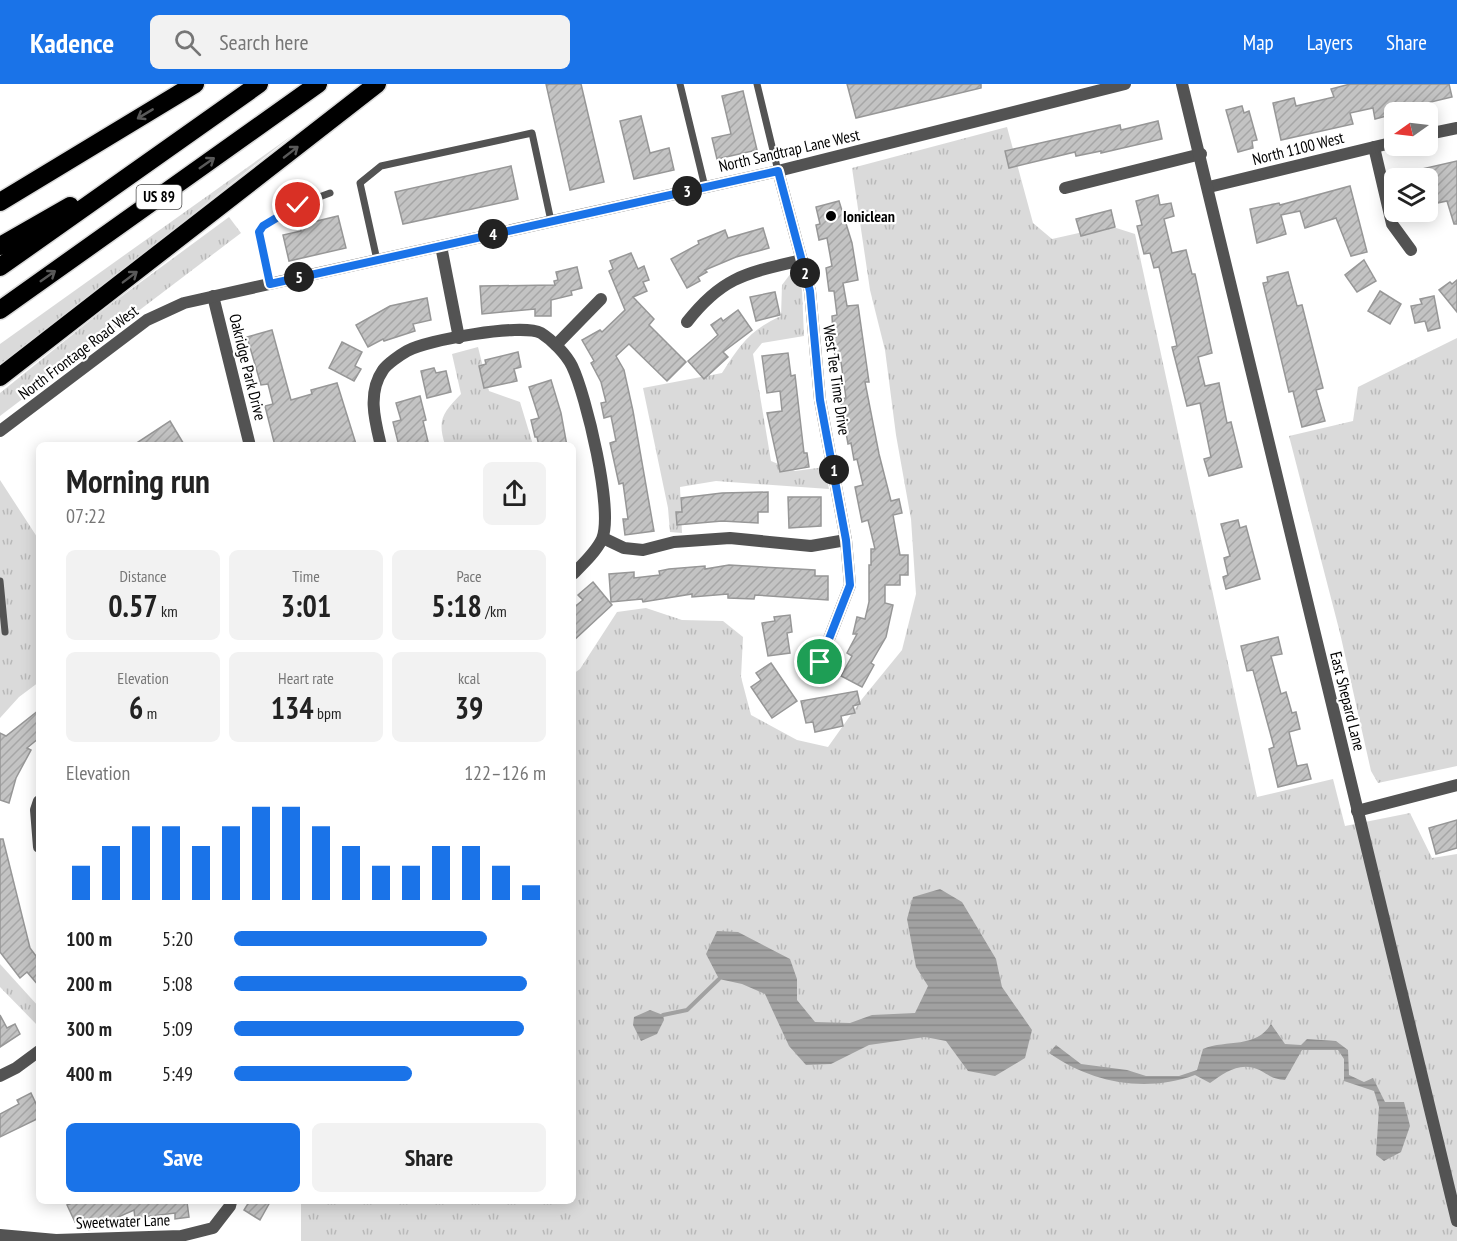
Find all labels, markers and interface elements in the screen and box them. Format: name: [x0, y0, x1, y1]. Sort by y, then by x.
search box: [150, 15, 570, 69]
text: Kadence: [30, 24, 114, 61]
icon: search: [171, 26, 204, 59]
text: Search here: [219, 28, 309, 56]
text: Map: [1243, 29, 1274, 56]
text: Layers: [1307, 29, 1353, 56]
text: Share: [1386, 29, 1427, 56]
north arrow: [1384, 102, 1438, 156]
map controls: [1384, 102, 1438, 222]
one-way arrow: [137, 109, 154, 121]
street label: North Sandtrap Lane West: [717, 124, 862, 176]
street label: North 1100 West: [1250, 127, 1346, 169]
one-way arrow: [283, 146, 299, 159]
one-way arrow: [198, 157, 214, 169]
button: layers: [1384, 168, 1438, 222]
pin: 3: [672, 176, 702, 206]
pin: [272, 179, 323, 230]
text: 3: [683, 181, 691, 201]
road number: US 89: [136, 185, 182, 209]
icon: check: [281, 188, 314, 221]
place label: Ioniclean: [843, 206, 895, 226]
marker: Ioniclean: [824, 209, 838, 223]
pin: 4: [478, 219, 508, 249]
text: 4: [489, 224, 497, 244]
pin: 2: [790, 258, 820, 288]
pin: 5: [284, 262, 314, 292]
text: 2: [801, 263, 809, 283]
text: 5: [295, 267, 303, 287]
one-way arrow: [39, 270, 55, 282]
one-way arrow: [121, 271, 137, 283]
street label: North Frontage Road West: [14, 300, 142, 404]
street label: Oakridge Park Drive: [225, 312, 271, 422]
street label: West Tee Time Drive: [819, 324, 855, 436]
pin: 1: [819, 455, 849, 485]
text: Morning run: [66, 459, 210, 502]
text: 1: [830, 460, 838, 480]
button: share: [483, 462, 546, 525]
text: 07:22: [66, 503, 106, 529]
text: Distance: [119, 566, 167, 586]
text: Time: [292, 566, 320, 586]
text: Pace: [456, 566, 482, 586]
text: 0.57: [108, 586, 158, 625]
text: 3:01: [281, 586, 331, 625]
text: 5:18: [431, 586, 482, 625]
text: km: [158, 601, 178, 621]
text: /km: [482, 601, 507, 621]
pin: [794, 636, 845, 687]
icon: arrive: [803, 645, 836, 678]
street label: East Shepard Lane: [1326, 649, 1370, 753]
text: Elevation: [117, 668, 169, 688]
text: Heart rate: [278, 668, 334, 688]
text: kcal: [458, 668, 480, 688]
text: 6: [129, 688, 143, 727]
text: 134: [271, 688, 314, 727]
text: 39: [455, 688, 483, 727]
text: m: [143, 703, 157, 723]
text: bpm: [314, 703, 341, 723]
text: Elevation: [66, 760, 130, 786]
text: 122–126 m: [464, 760, 546, 786]
text: 100 m: [66, 926, 112, 952]
text: 5:20: [162, 926, 193, 952]
text: 200 m: [66, 971, 112, 997]
text: 5:08: [162, 971, 193, 997]
text: 300 m: [66, 1016, 112, 1042]
text: 5:09: [162, 1016, 193, 1042]
text: 400 m: [66, 1061, 112, 1087]
text: 5:49: [162, 1061, 193, 1087]
button: Save: [66, 1123, 300, 1192]
button: Share: [312, 1123, 546, 1192]
street label: Sweetwater Lane: [75, 1209, 171, 1233]

